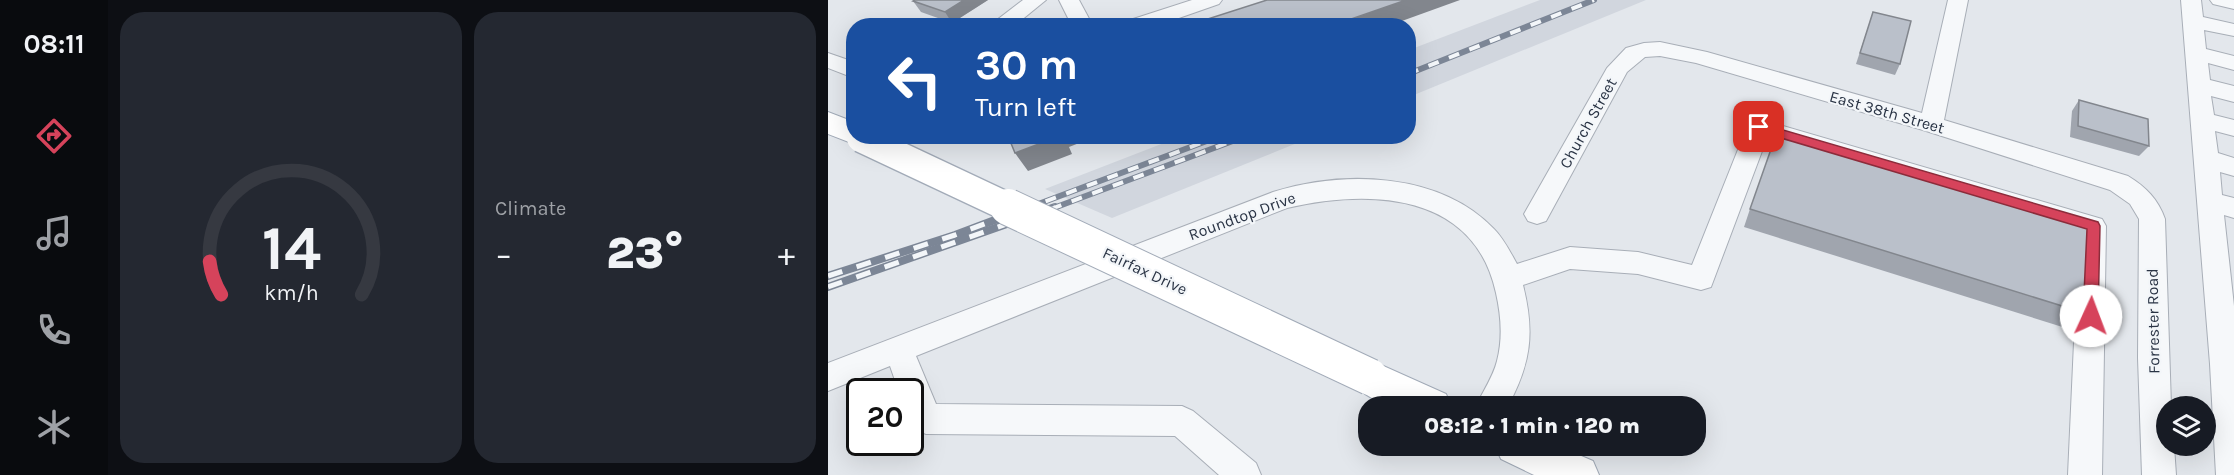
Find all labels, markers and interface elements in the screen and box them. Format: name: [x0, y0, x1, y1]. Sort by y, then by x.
text: 08:11: [23, 28, 85, 60]
text: 30 m: [975, 40, 1078, 90]
icon: left: [876, 42, 954, 120]
street label: Church Street: [1555, 74, 1621, 172]
street label: East 38th Street: [1827, 87, 1947, 137]
text: Turn left: [975, 91, 1076, 123]
pin: [1733, 101, 1784, 152]
icon: arrive: [1742, 110, 1775, 143]
icon: directions: [33, 115, 75, 157]
street label: Roundtop Drive: [1186, 188, 1298, 244]
text: Climate: [495, 197, 566, 220]
icon: music: [33, 212, 75, 254]
text: 14: [261, 212, 321, 285]
text: 23°: [606, 227, 684, 279]
text: −: [495, 235, 512, 273]
text: +: [778, 235, 795, 273]
street label: Fairfax Drive: [1100, 243, 1190, 299]
street label: Forrester Road: [2143, 268, 2163, 374]
text: km/h: [264, 280, 318, 305]
position arrow: [2059, 284, 2123, 348]
icon: phone: [33, 309, 75, 351]
speed limit sign: 20: [846, 378, 924, 456]
map controls: [2156, 396, 2216, 456]
button: layers: [2156, 396, 2216, 456]
icon: climate: [33, 406, 75, 448]
text: 08:12 · 1 min · 120 m: [1424, 413, 1640, 439]

